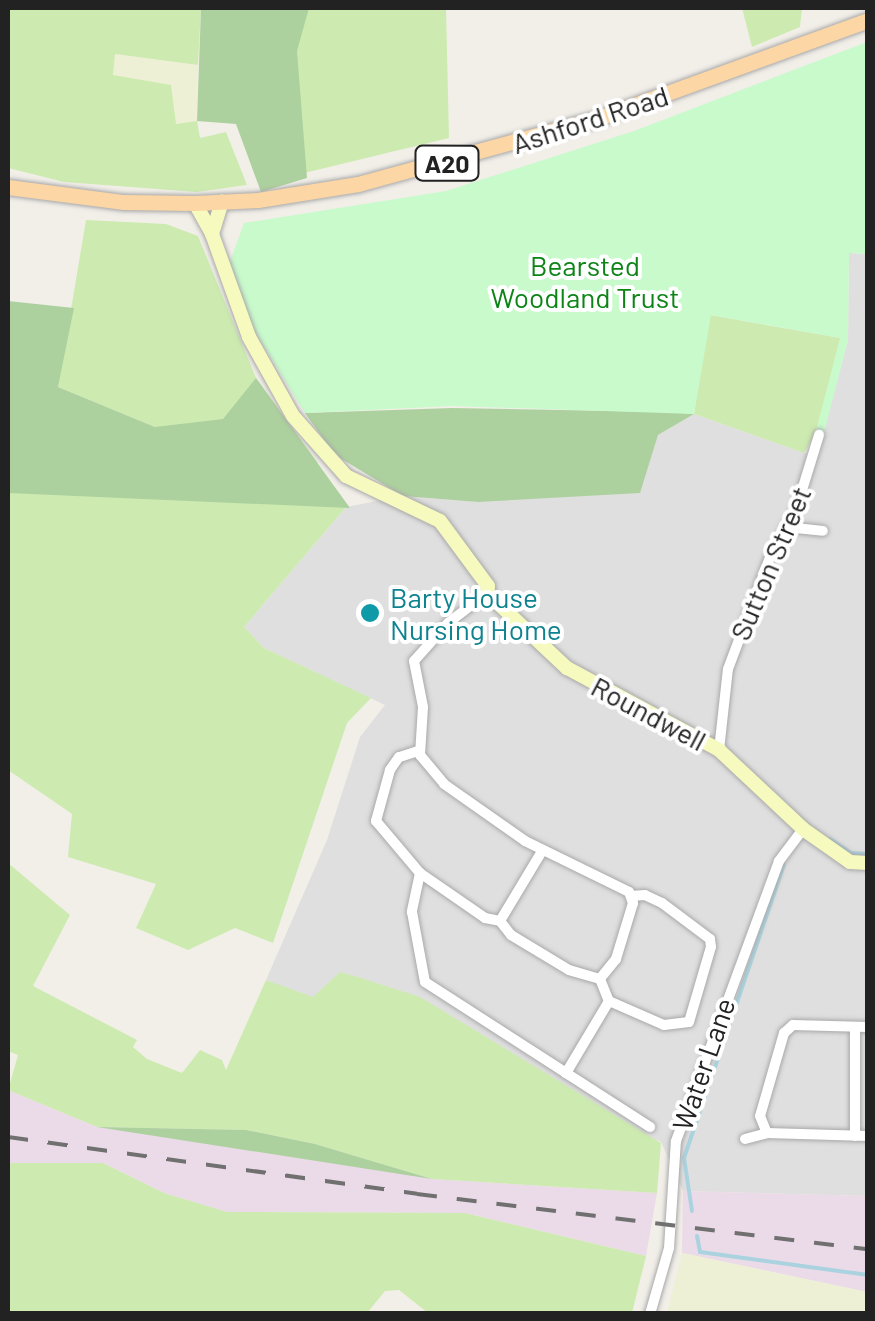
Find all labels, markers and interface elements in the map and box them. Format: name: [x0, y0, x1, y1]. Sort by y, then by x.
street label: Ashford Road: [508, 78, 672, 160]
road number: A20: [412, 143, 482, 183]
park label: Bearsted Woodland Trust: [491, 248, 679, 314]
street label: Sutton Street: [723, 481, 817, 645]
place label: Barty House Nursing Home: [390, 580, 562, 646]
marker: Barty House Nursing Home: [359, 602, 381, 624]
street label: Roundwell: [586, 669, 712, 757]
street label: Water Lane: [665, 993, 741, 1135]

